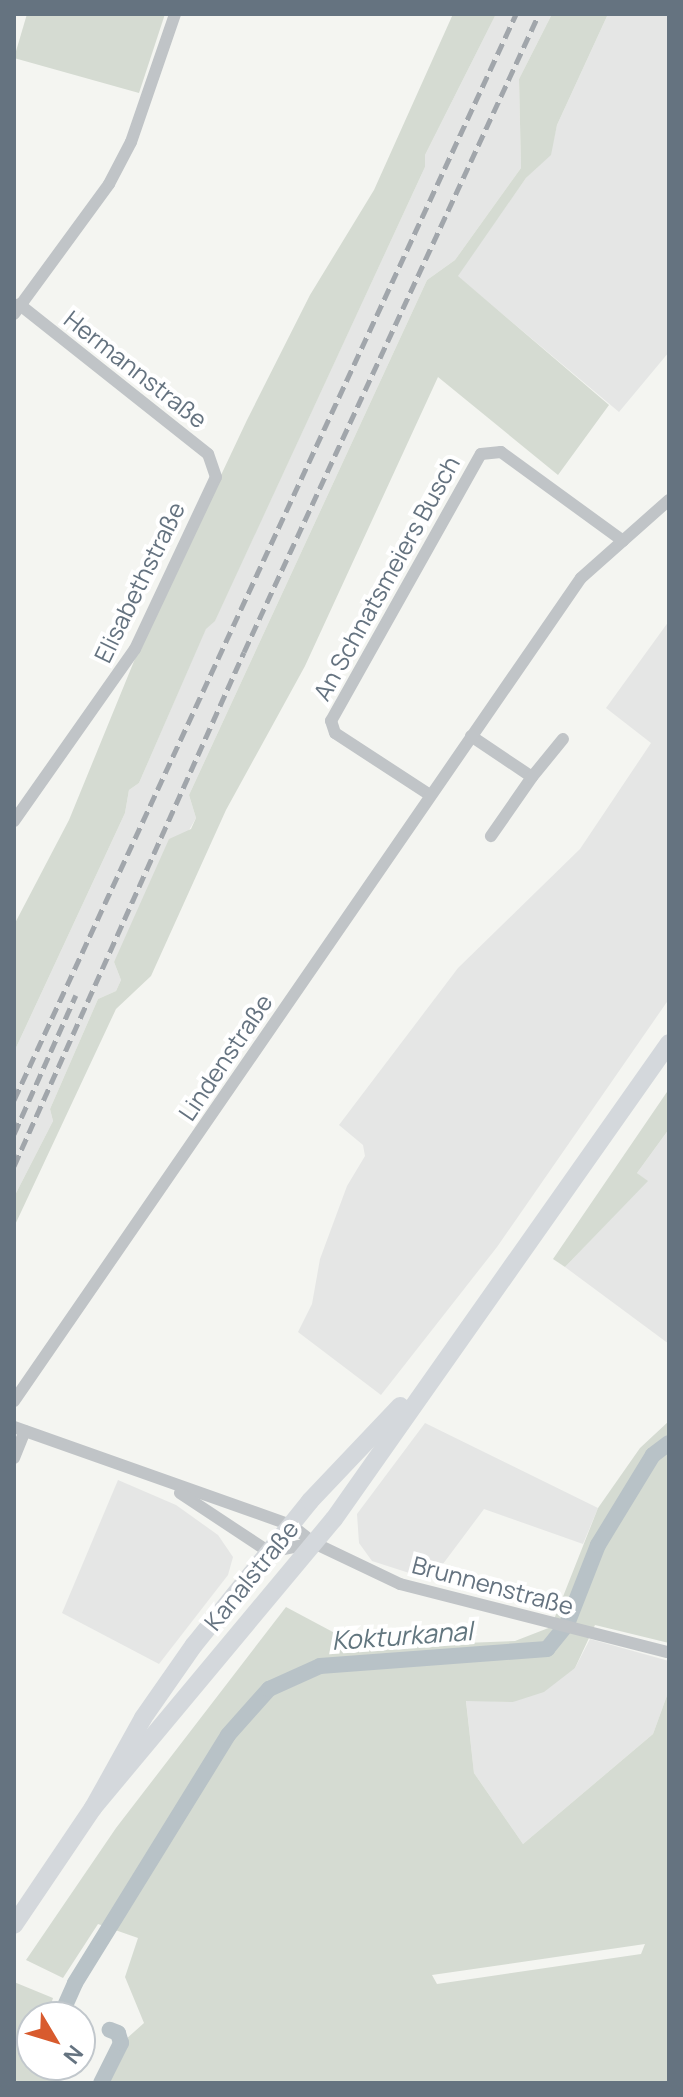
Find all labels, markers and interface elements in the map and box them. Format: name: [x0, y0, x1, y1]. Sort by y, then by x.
street label: Hermannstraße: [59, 304, 213, 434]
street label: An Schnatsmeiers Busch: [307, 451, 465, 705]
street label: Elisabethstraße: [88, 497, 190, 667]
street label: Lindenstraße: [172, 988, 278, 1126]
street label: Kanalstraße: [198, 1514, 304, 1636]
street label: Brunnenstraße: [409, 1550, 577, 1620]
water label: Kokturkanal: [330, 1616, 474, 1656]
north arrow: [16, 2001, 96, 2081]
text: N: [57, 2039, 90, 2070]

